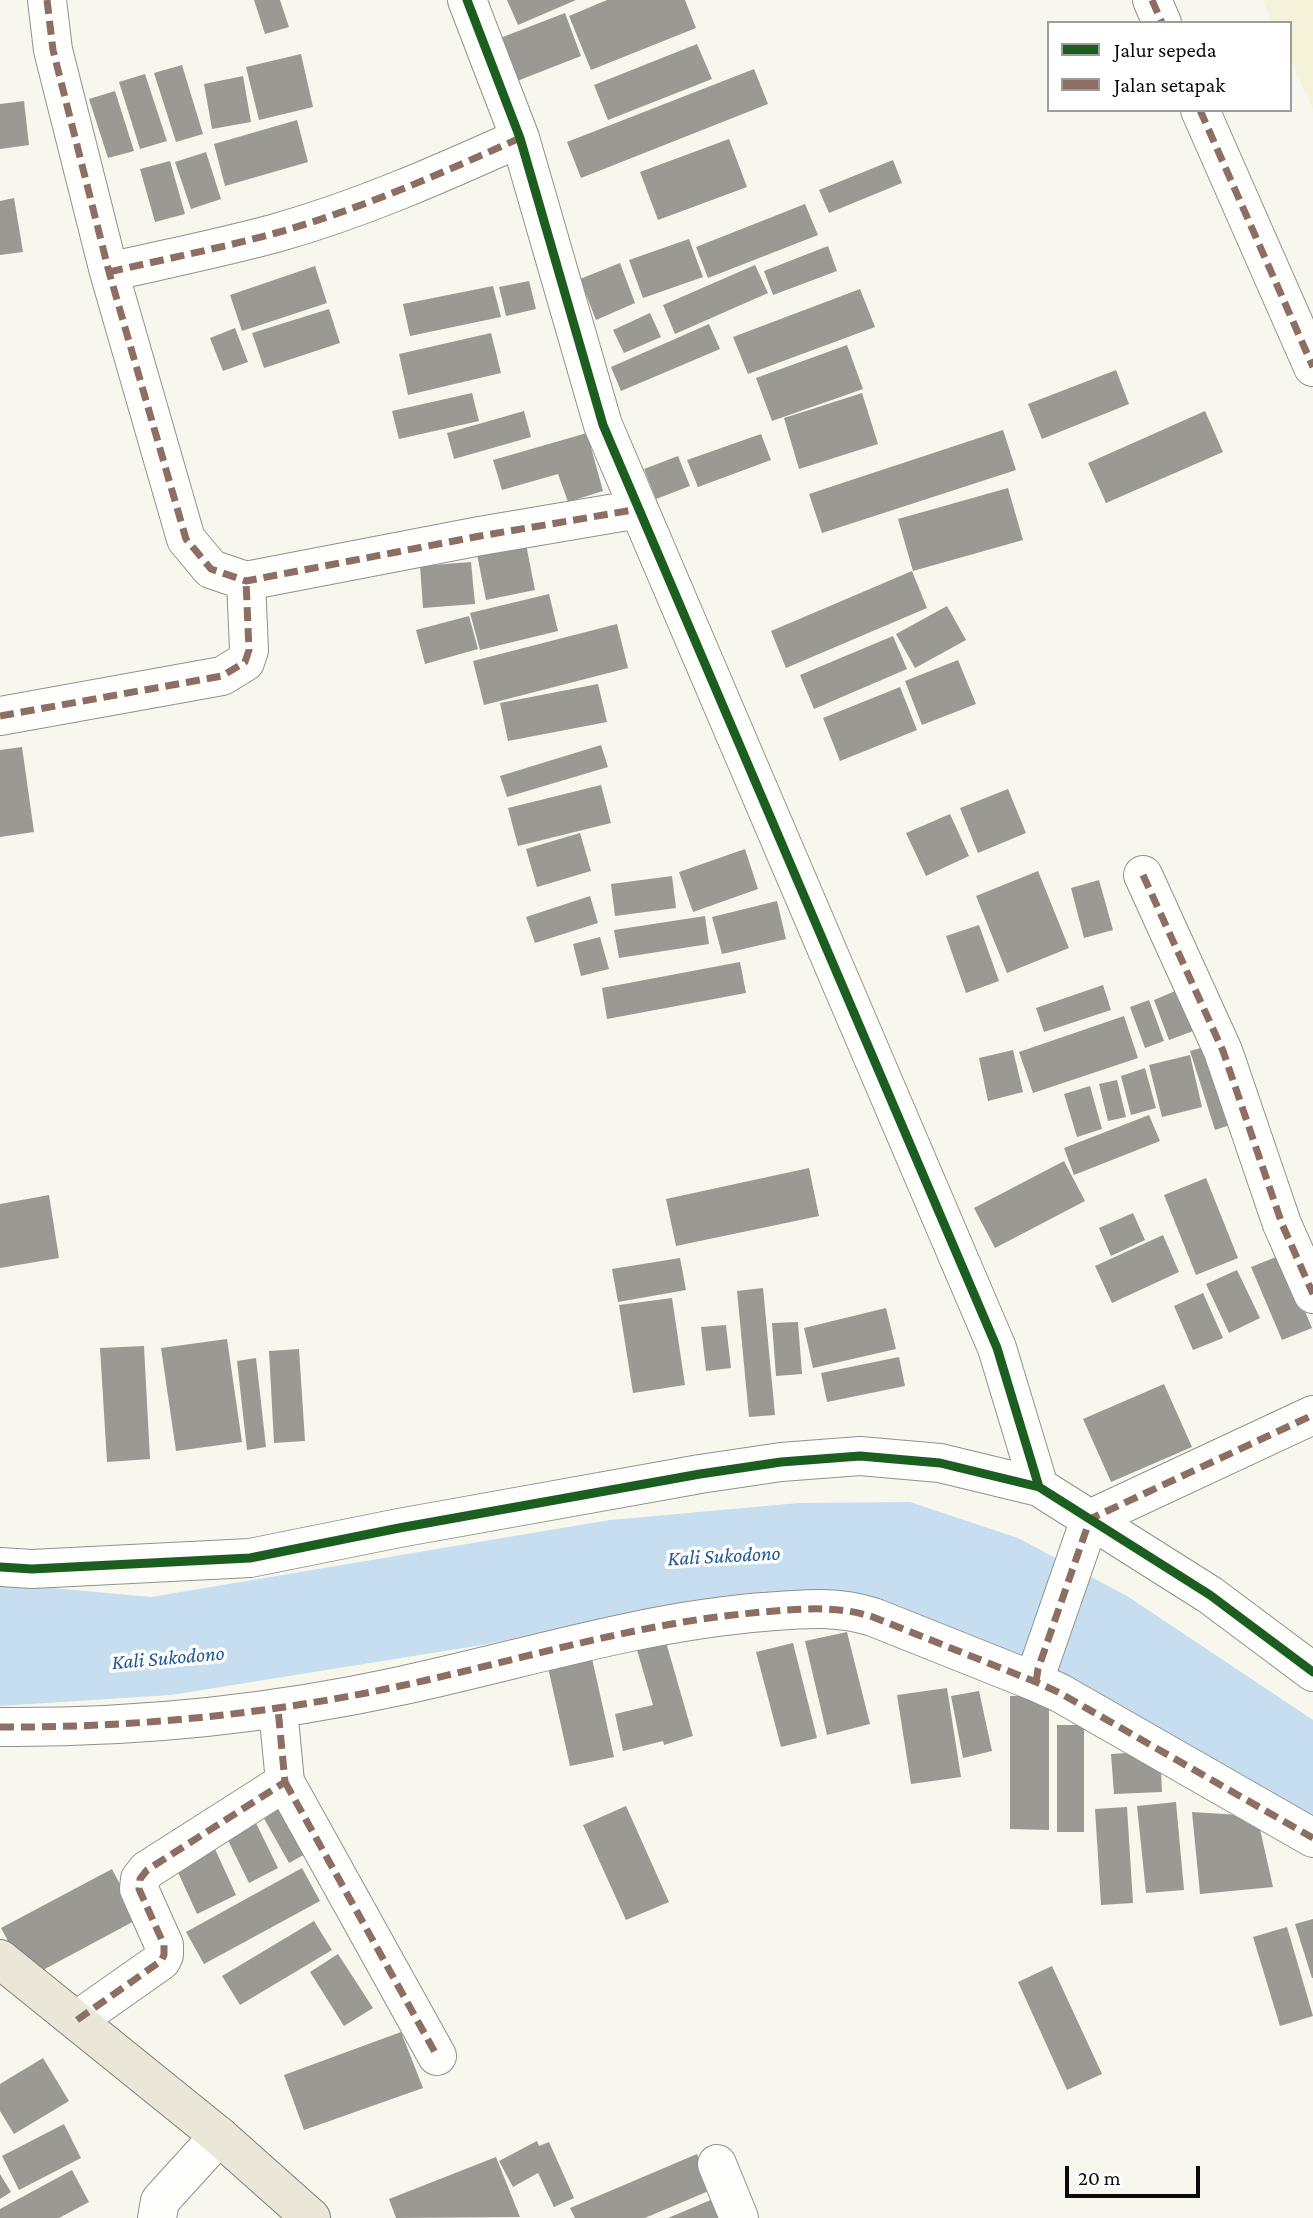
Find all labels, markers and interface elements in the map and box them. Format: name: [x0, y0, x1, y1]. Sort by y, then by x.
legend: [1047, 21, 1292, 112]
text: Jalur sepeda: [1114, 38, 1216, 62]
text: Jalan setapak: [1114, 73, 1225, 97]
water label: Kali Sukodono: [667, 1540, 781, 1572]
water label: Kali Sukodono: [111, 1641, 225, 1675]
scale bar: [1068, 2152, 1203, 2196]
text: 20 m: [1078, 2166, 1121, 2190]

